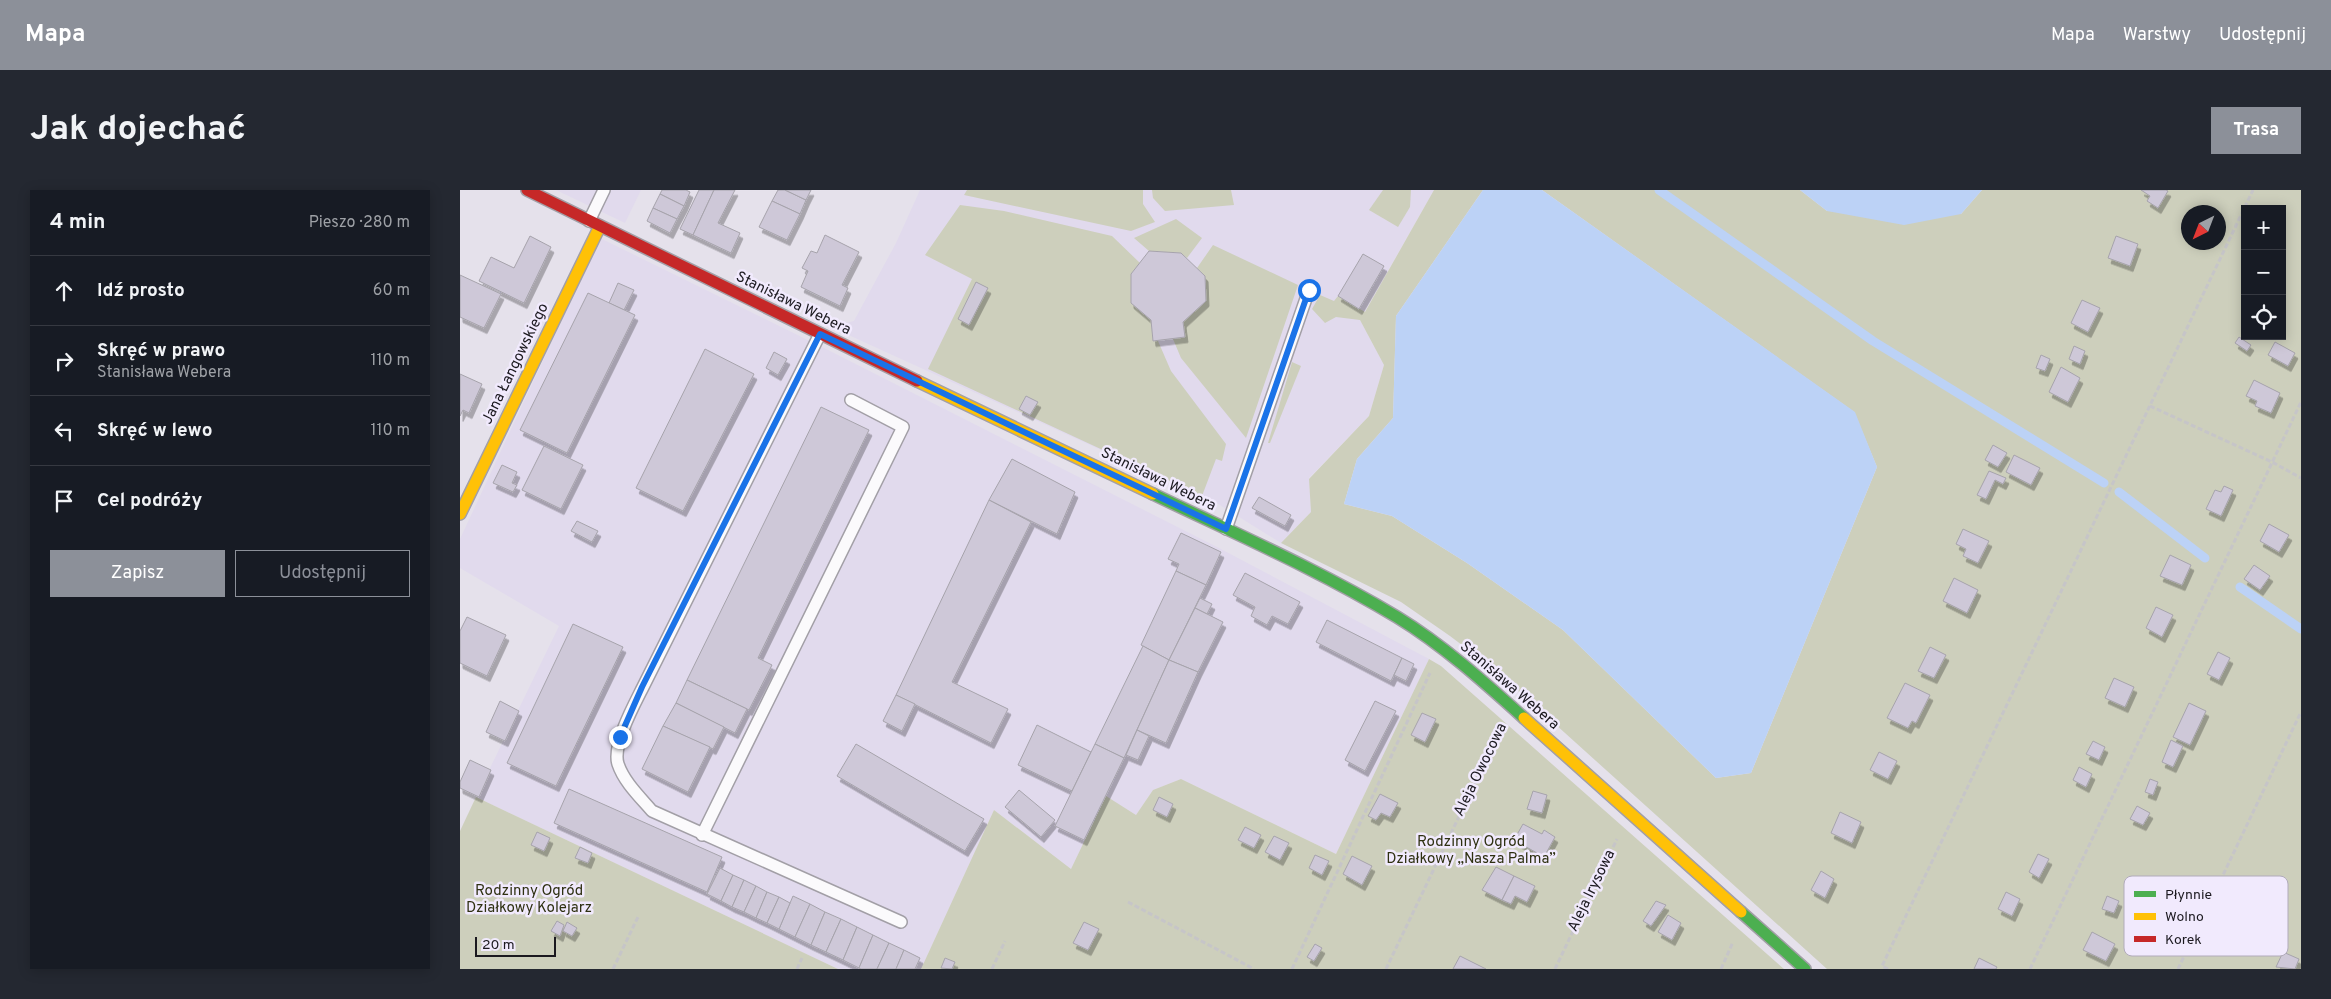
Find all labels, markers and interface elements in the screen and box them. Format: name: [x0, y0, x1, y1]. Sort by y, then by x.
text: Mapa: [25, 20, 85, 50]
text: Mapa: [2051, 24, 2095, 47]
text: Warstwy: [2123, 24, 2191, 47]
text: Udostępnij: [2219, 24, 2306, 47]
button: Trasa: [2211, 107, 2301, 154]
text: Jak dojechać: [30, 108, 246, 152]
north arrow: [2181, 205, 2226, 250]
map controls: [2241, 205, 2286, 340]
button: +: [2241, 205, 2286, 250]
text: 4 min: [50, 209, 106, 236]
text: Pieszo · 280 m: [309, 213, 410, 233]
button: −: [2241, 250, 2286, 295]
street label: Stanisława Webera: [732, 268, 854, 340]
icon: ahead: [50, 277, 78, 305]
text: Idź prosto: [97, 279, 185, 303]
route start: [1298, 279, 1321, 302]
text: 60 m: [373, 281, 410, 301]
button: locate: [2241, 295, 2286, 340]
street label: Jana Łangowskiego: [478, 300, 554, 428]
text: Skręć w prawo: [97, 339, 225, 363]
icon: right: [50, 347, 78, 375]
text: 110 m: [370, 351, 410, 371]
text: Stanisława Webera: [97, 363, 231, 383]
icon: left: [50, 417, 78, 445]
text: Skręć w lewo: [97, 419, 212, 443]
text: 110 m: [370, 421, 410, 441]
street label: Stanisława Webera: [1097, 444, 1219, 516]
icon: arrive: [50, 487, 78, 515]
text: Cel podróży: [97, 489, 202, 513]
button: Zapisz: [50, 550, 225, 597]
button: Udostępnij: [235, 550, 410, 597]
street label: Stanisława Webera: [1455, 638, 1563, 734]
street label: Aleja Owocowa: [1450, 720, 1512, 820]
route end: [609, 726, 632, 749]
park label: Rodzinny Ogród Działkowy „Nasza Palma”: [1386, 833, 1556, 869]
street label: Aleja Irysowa: [1564, 847, 1620, 935]
legend: [2124, 876, 2288, 956]
park label: Rodzinny Ogród Działkowy Kolejarz: [466, 882, 592, 918]
text: Płynnie: [2165, 887, 2212, 904]
text: Wolno: [2165, 909, 2204, 926]
text: Korek: [2165, 932, 2202, 949]
scale bar: [475, 934, 556, 957]
text: 20 m: [482, 937, 515, 954]

